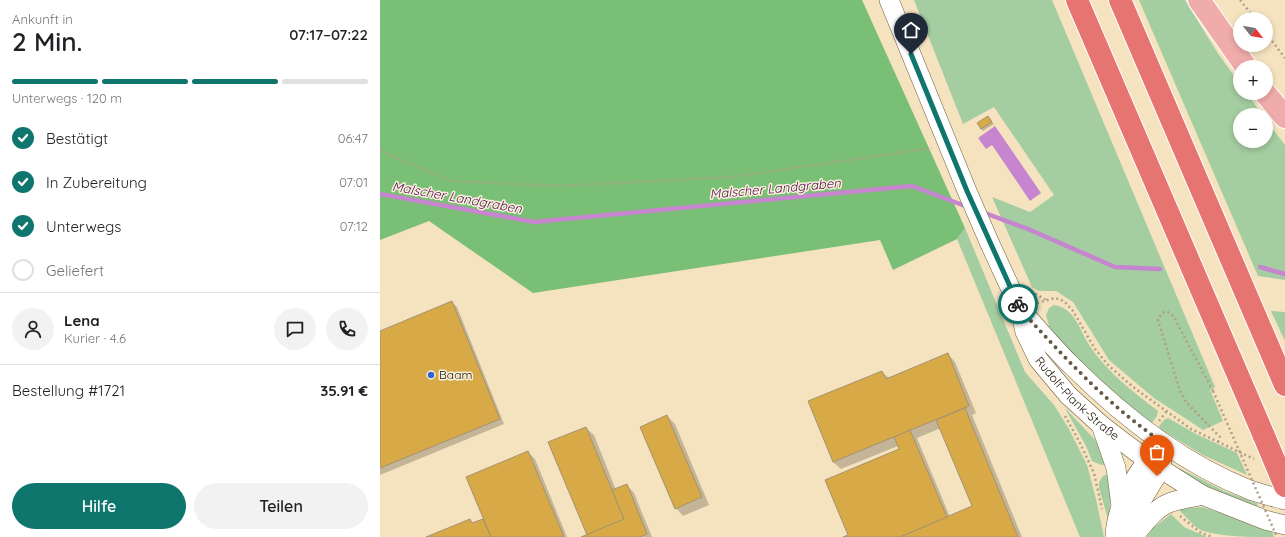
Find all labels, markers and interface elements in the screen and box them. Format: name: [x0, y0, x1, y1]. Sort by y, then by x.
text: Ankunft in: [12, 11, 73, 27]
north arrow: [1233, 12, 1273, 52]
map controls: [1233, 12, 1273, 148]
pin: [894, 13, 928, 54]
icon: home: [900, 19, 922, 41]
text: 2 Min.: [12, 25, 82, 58]
text: 07:17–07:22: [289, 25, 368, 44]
button: +: [1233, 60, 1273, 100]
text: Unterwegs · 120 m: [12, 90, 122, 106]
button: −: [1233, 108, 1273, 148]
icon: check: [12, 127, 34, 149]
text: Bestätigt: [46, 129, 108, 148]
text: 06:47: [338, 130, 368, 146]
icon: check: [12, 171, 34, 193]
text: In Zubereitung: [46, 173, 147, 192]
text: 07:01: [339, 174, 368, 190]
water label: Malscher Landgraben: [709, 174, 842, 202]
water label: Malscher Landgraben: [391, 178, 524, 216]
icon: check: [12, 215, 34, 237]
text: Unterwegs: [46, 217, 121, 236]
text: 07:12: [340, 218, 368, 234]
text: Geliefert: [46, 261, 104, 280]
courier: [998, 284, 1038, 324]
icon: bike: [1007, 293, 1029, 315]
button: person: [12, 308, 54, 350]
button: chat: [274, 308, 316, 350]
button: phone: [326, 308, 368, 350]
text: Lena: [64, 311, 100, 330]
text: Kurier · 4.6: [64, 330, 126, 346]
street label: Rudolf-Plank-Straße: [1032, 353, 1123, 443]
place label: Baam: [439, 367, 472, 382]
marker: Baam: [426, 370, 436, 380]
text: Bestellung #1721: [12, 381, 125, 400]
text: 35.91 €: [320, 381, 368, 400]
pin: [1140, 435, 1174, 476]
icon: bag: [1146, 441, 1168, 463]
button: Hilfe: [12, 483, 186, 529]
button: Teilen: [194, 483, 368, 529]

